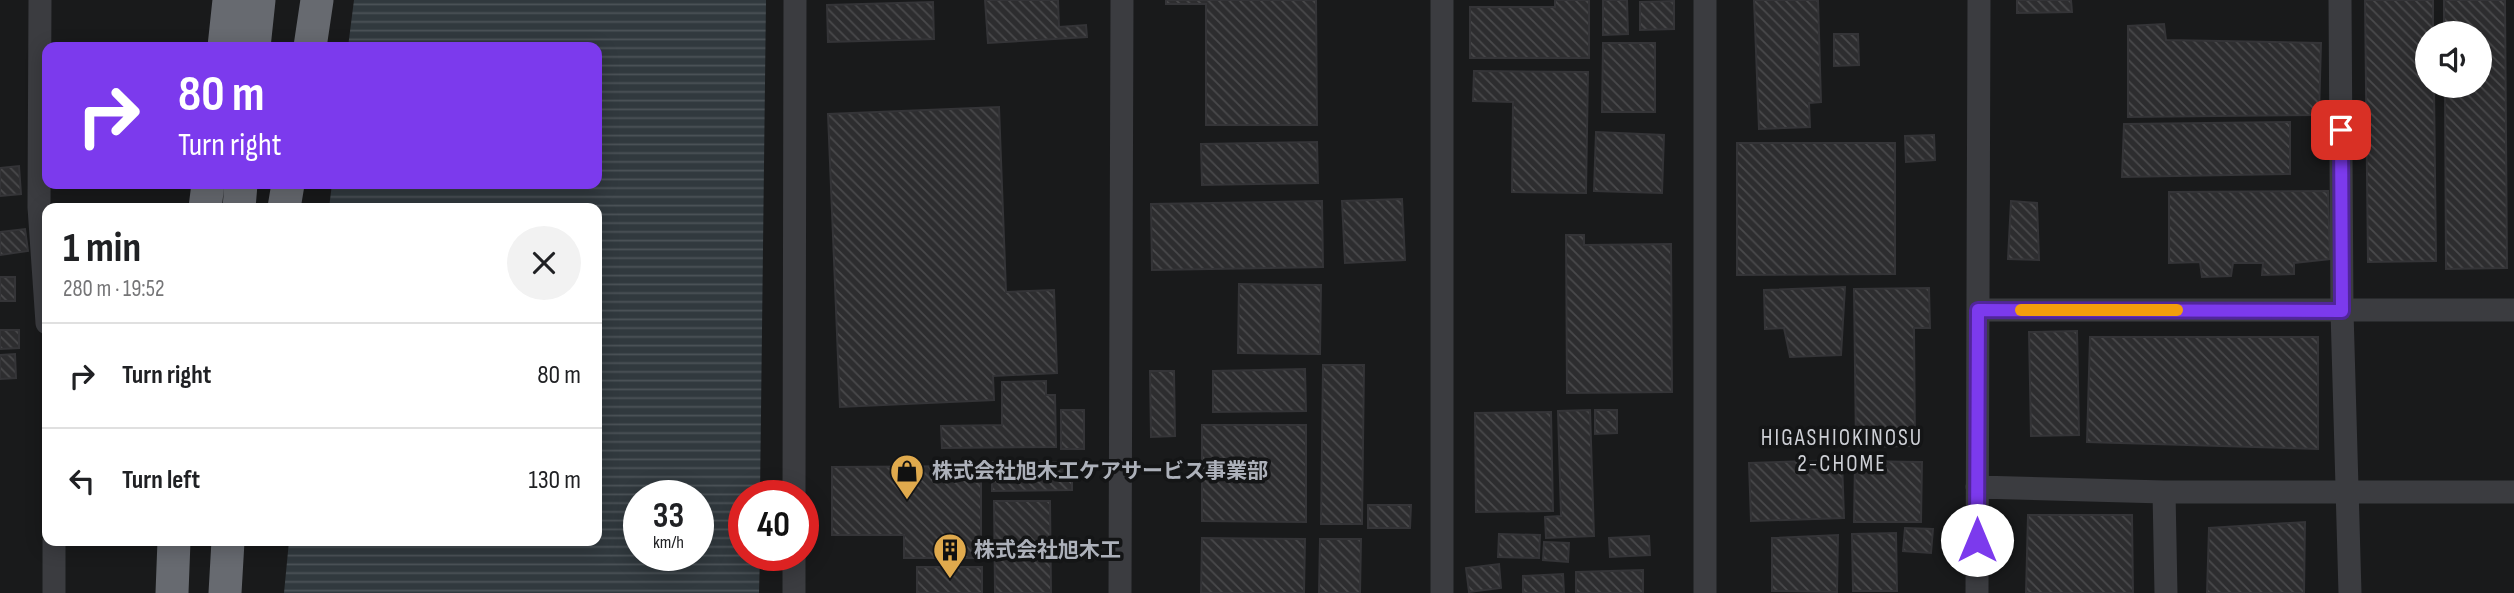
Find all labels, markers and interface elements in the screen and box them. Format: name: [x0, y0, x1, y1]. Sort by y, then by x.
map controls: [2415, 21, 2492, 98]
button: sound: [2415, 21, 2492, 98]
text: 80 m: [178, 66, 265, 125]
icon: right: [63, 70, 154, 161]
pin: [2311, 100, 2371, 160]
icon: arrive: [2322, 111, 2360, 149]
text: Turn right: [178, 126, 282, 165]
text: 1 min: [63, 223, 141, 274]
button: close: [507, 226, 581, 300]
text: 280 m · 19:52: [63, 275, 164, 303]
icon: right: [63, 357, 101, 395]
text: Turn right: [122, 360, 211, 391]
text: 80 m: [537, 360, 581, 391]
district label: HIGASHIOKINOSU 2-CHOME: [1761, 424, 1923, 478]
shop icon: 株式会社旭木工ケアサービス事業部: [888, 452, 926, 501]
place label: 株式会社旭木工ケアサービス事業部: [932, 459, 1268, 484]
icon: left: [63, 462, 101, 500]
text: Turn left: [122, 465, 200, 496]
text: 130 m: [529, 465, 581, 496]
speed limit sign: 40: [728, 480, 819, 571]
text: 33: [653, 495, 684, 538]
position arrow: [1940, 503, 2014, 577]
building icon: 株式会社旭木工: [931, 531, 969, 580]
text: km/h: [653, 532, 684, 553]
place label: 株式会社旭木工: [974, 538, 1121, 563]

